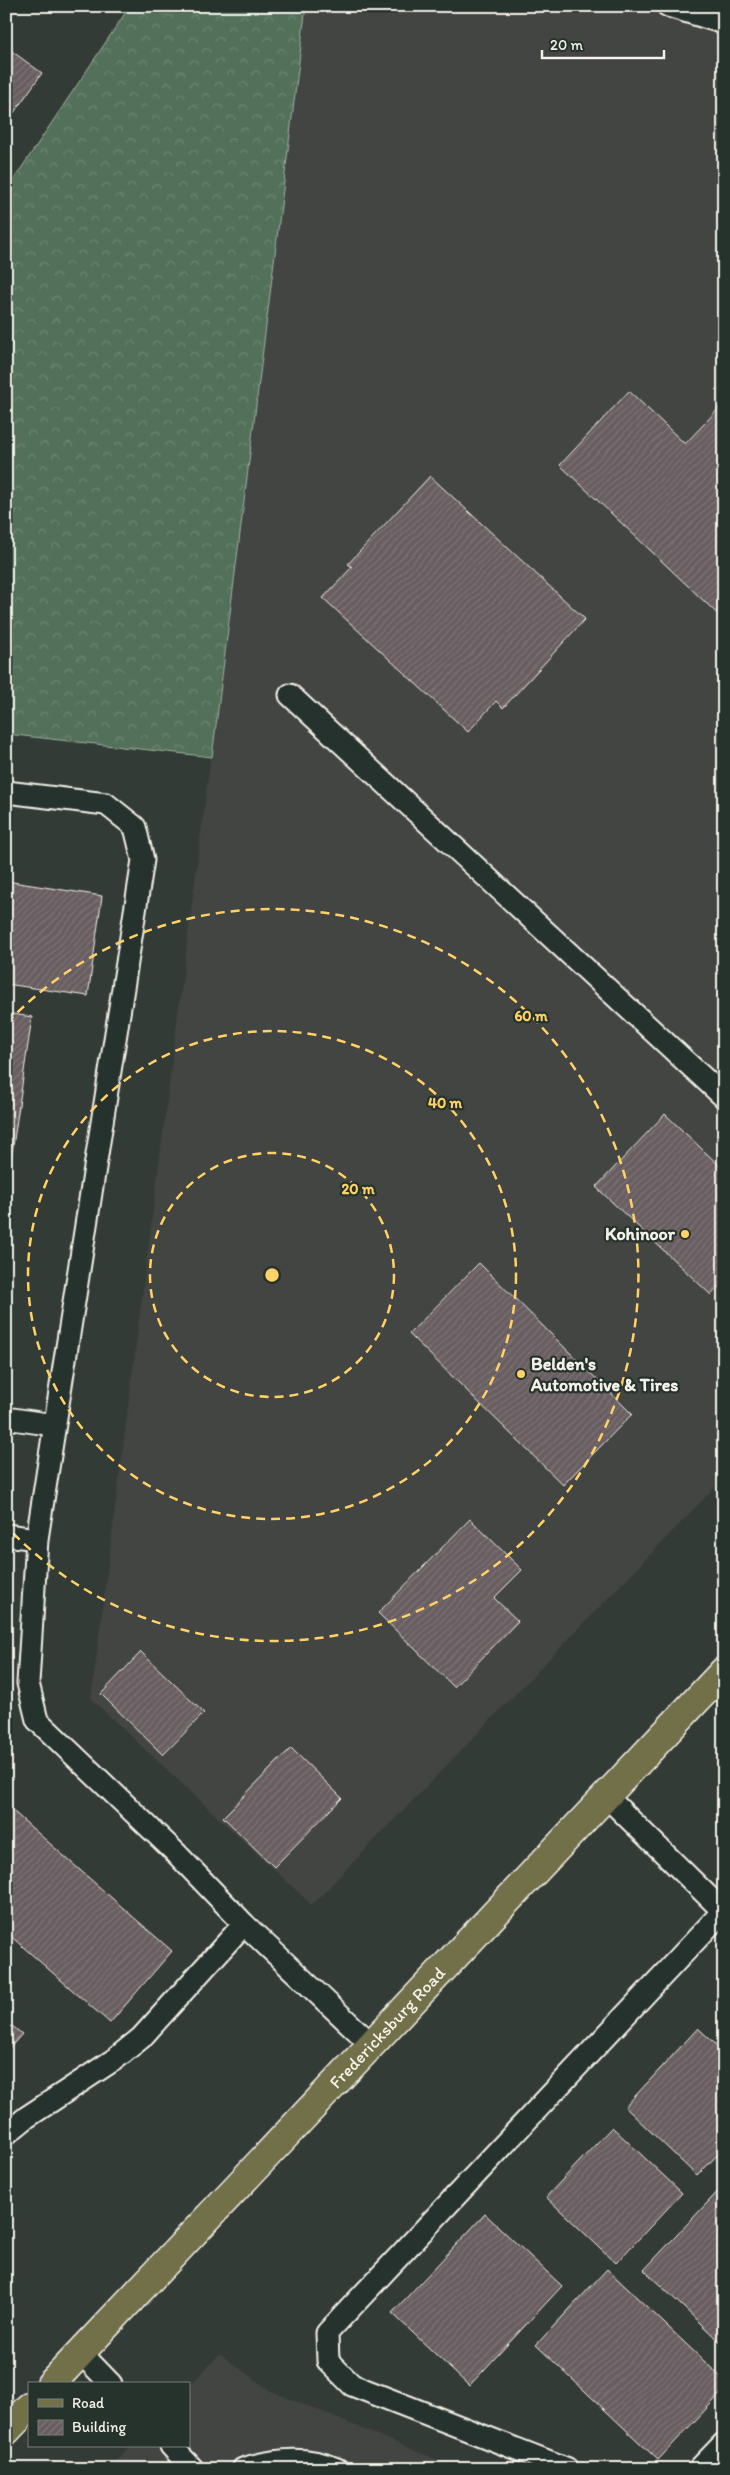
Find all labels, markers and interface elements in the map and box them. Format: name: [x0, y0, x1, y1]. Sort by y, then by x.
scale bar: [542, 28, 665, 60]
text: 20 m: [550, 36, 584, 54]
text: 60 m: [514, 1007, 548, 1025]
text: 40 m: [428, 1094, 463, 1112]
text: 20 m: [341, 1180, 375, 1198]
place label: Kohinoor: [605, 1223, 676, 1245]
marker: Kohinoor: [679, 1228, 691, 1240]
centre of rings: [263, 1266, 281, 1284]
place label: Belden's Automotive & Tires: [530, 1353, 678, 1396]
marker: Belden's Automotive & Tires: [515, 1368, 527, 1380]
street label: Fredericksburg Road: [325, 1962, 450, 2093]
legend: [28, 2382, 190, 2448]
text: Road: [72, 2394, 105, 2412]
text: Building: [72, 2418, 126, 2436]

